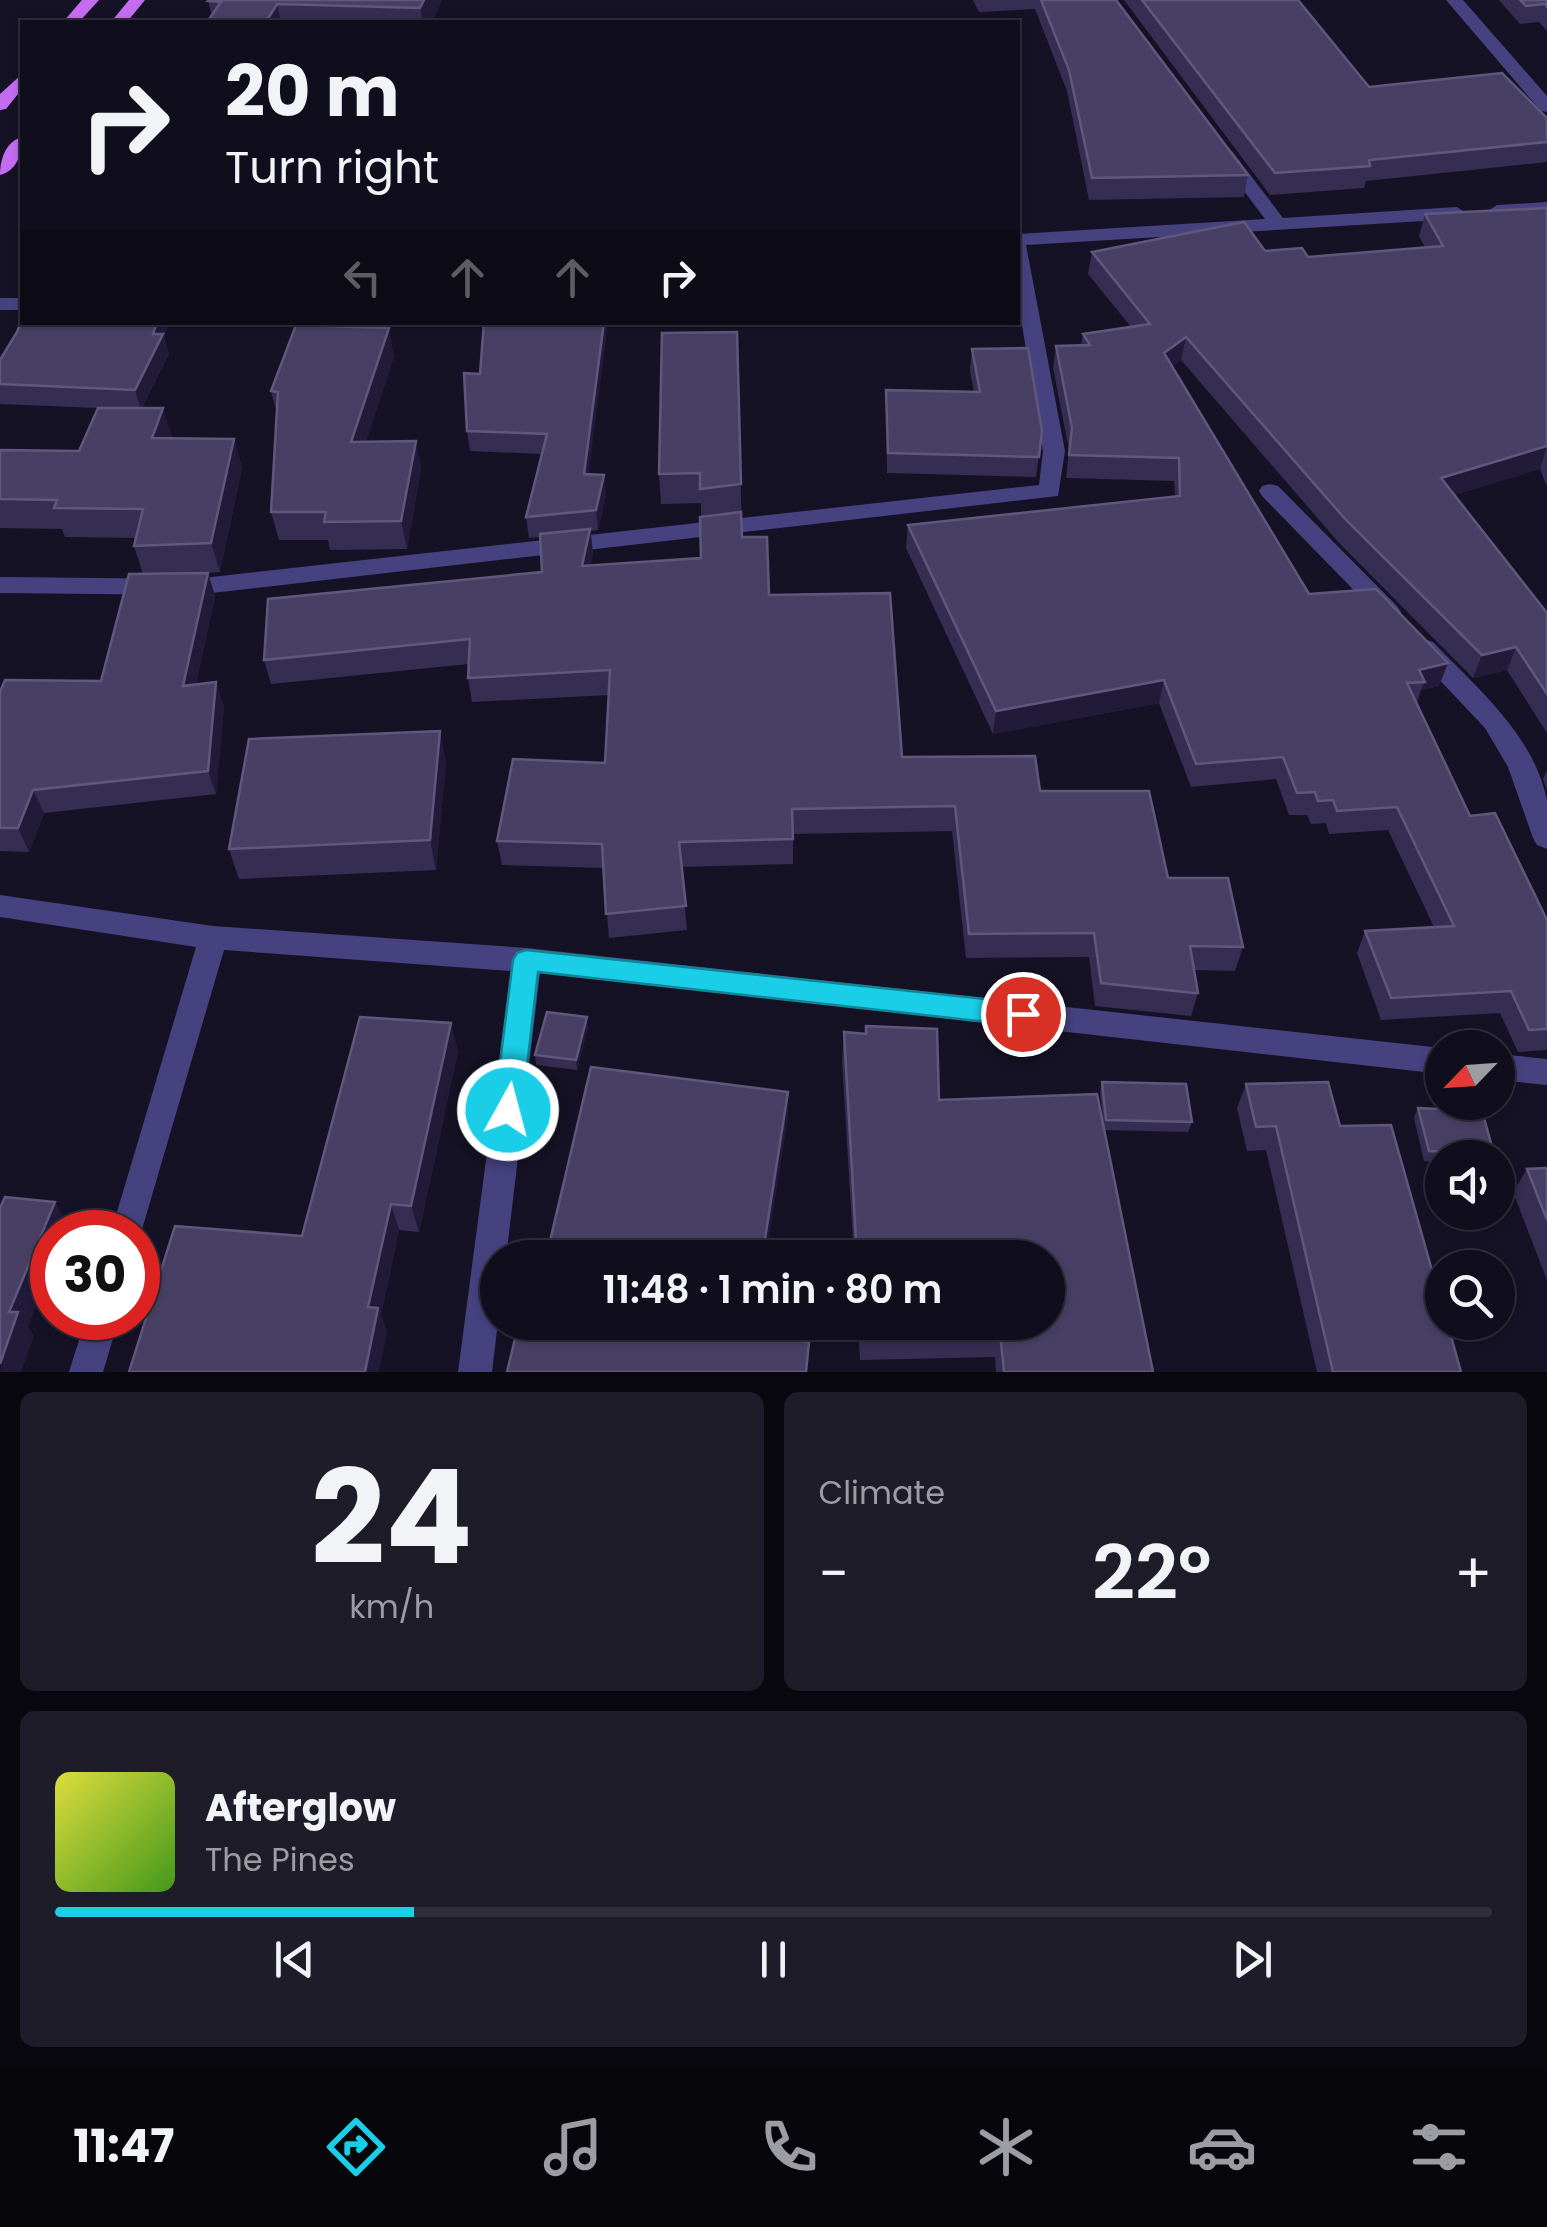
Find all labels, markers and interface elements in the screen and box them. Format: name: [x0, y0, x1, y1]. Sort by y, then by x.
text: 20 m: [225, 42, 400, 141]
icon: right: [60, 60, 190, 190]
text: Turn right: [225, 136, 439, 199]
icon: left: [335, 250, 390, 305]
icon: ahead: [440, 250, 495, 305]
icon: ahead: [545, 250, 600, 305]
icon: right: [650, 250, 705, 305]
pin: [981, 972, 1066, 1057]
icon: arrive: [996, 987, 1051, 1042]
north arrow: [1425, 1030, 1515, 1120]
map controls: [1425, 1030, 1515, 1340]
position arrow: [456, 1058, 560, 1162]
button: sound: [1425, 1140, 1515, 1230]
speed limit sign: 30: [30, 1210, 160, 1340]
button: search: [1425, 1250, 1515, 1340]
text: 11:48 · 1 min · 80 m: [603, 1263, 942, 1316]
text: 24: [311, 1426, 473, 1609]
text: Climate: [819, 1470, 945, 1515]
text: 22°: [1092, 1520, 1211, 1625]
text: −: [819, 1535, 849, 1612]
text: +: [1454, 1535, 1492, 1612]
text: km/h: [349, 1584, 434, 1629]
text: Afterglow: [205, 1781, 396, 1834]
text: The Pines: [205, 1837, 355, 1882]
icon: previous: [267, 1932, 322, 1987]
icon: pause: [746, 1932, 801, 1987]
icon: next: [1225, 1932, 1280, 1987]
icon: directions: [321, 2112, 391, 2182]
icon: music: [538, 2112, 608, 2182]
icon: phone: [754, 2112, 824, 2182]
icon: climate: [971, 2112, 1041, 2182]
icon: car: [1187, 2112, 1257, 2182]
icon: filters: [1404, 2112, 1474, 2182]
text: 11:47: [73, 2115, 174, 2178]

